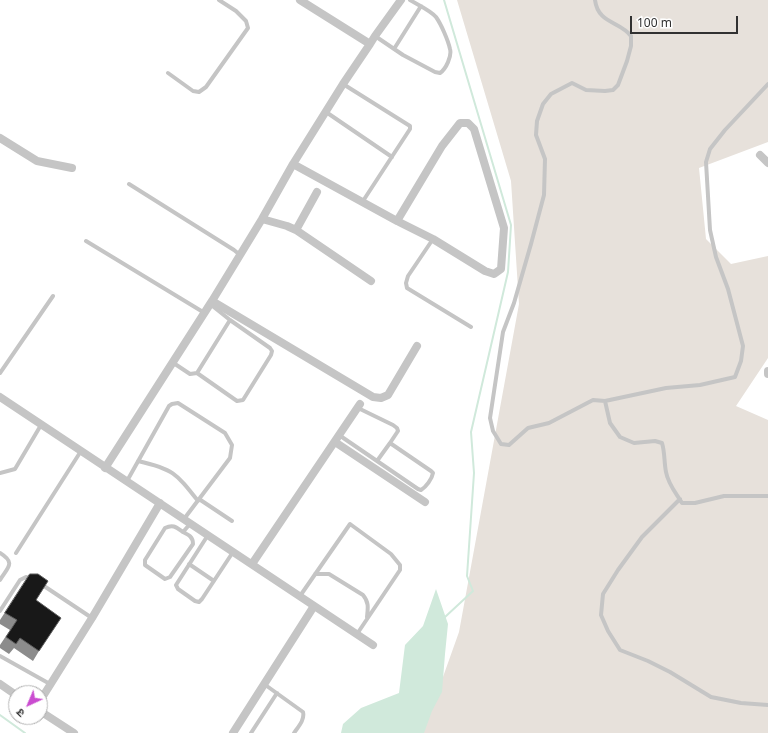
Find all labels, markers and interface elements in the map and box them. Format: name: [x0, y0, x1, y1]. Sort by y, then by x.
scale bar: [632, 8, 740, 34]
text: 100 m: [637, 14, 672, 31]
north arrow: [8, 685, 48, 725]
text: उ: [12, 706, 28, 721]

